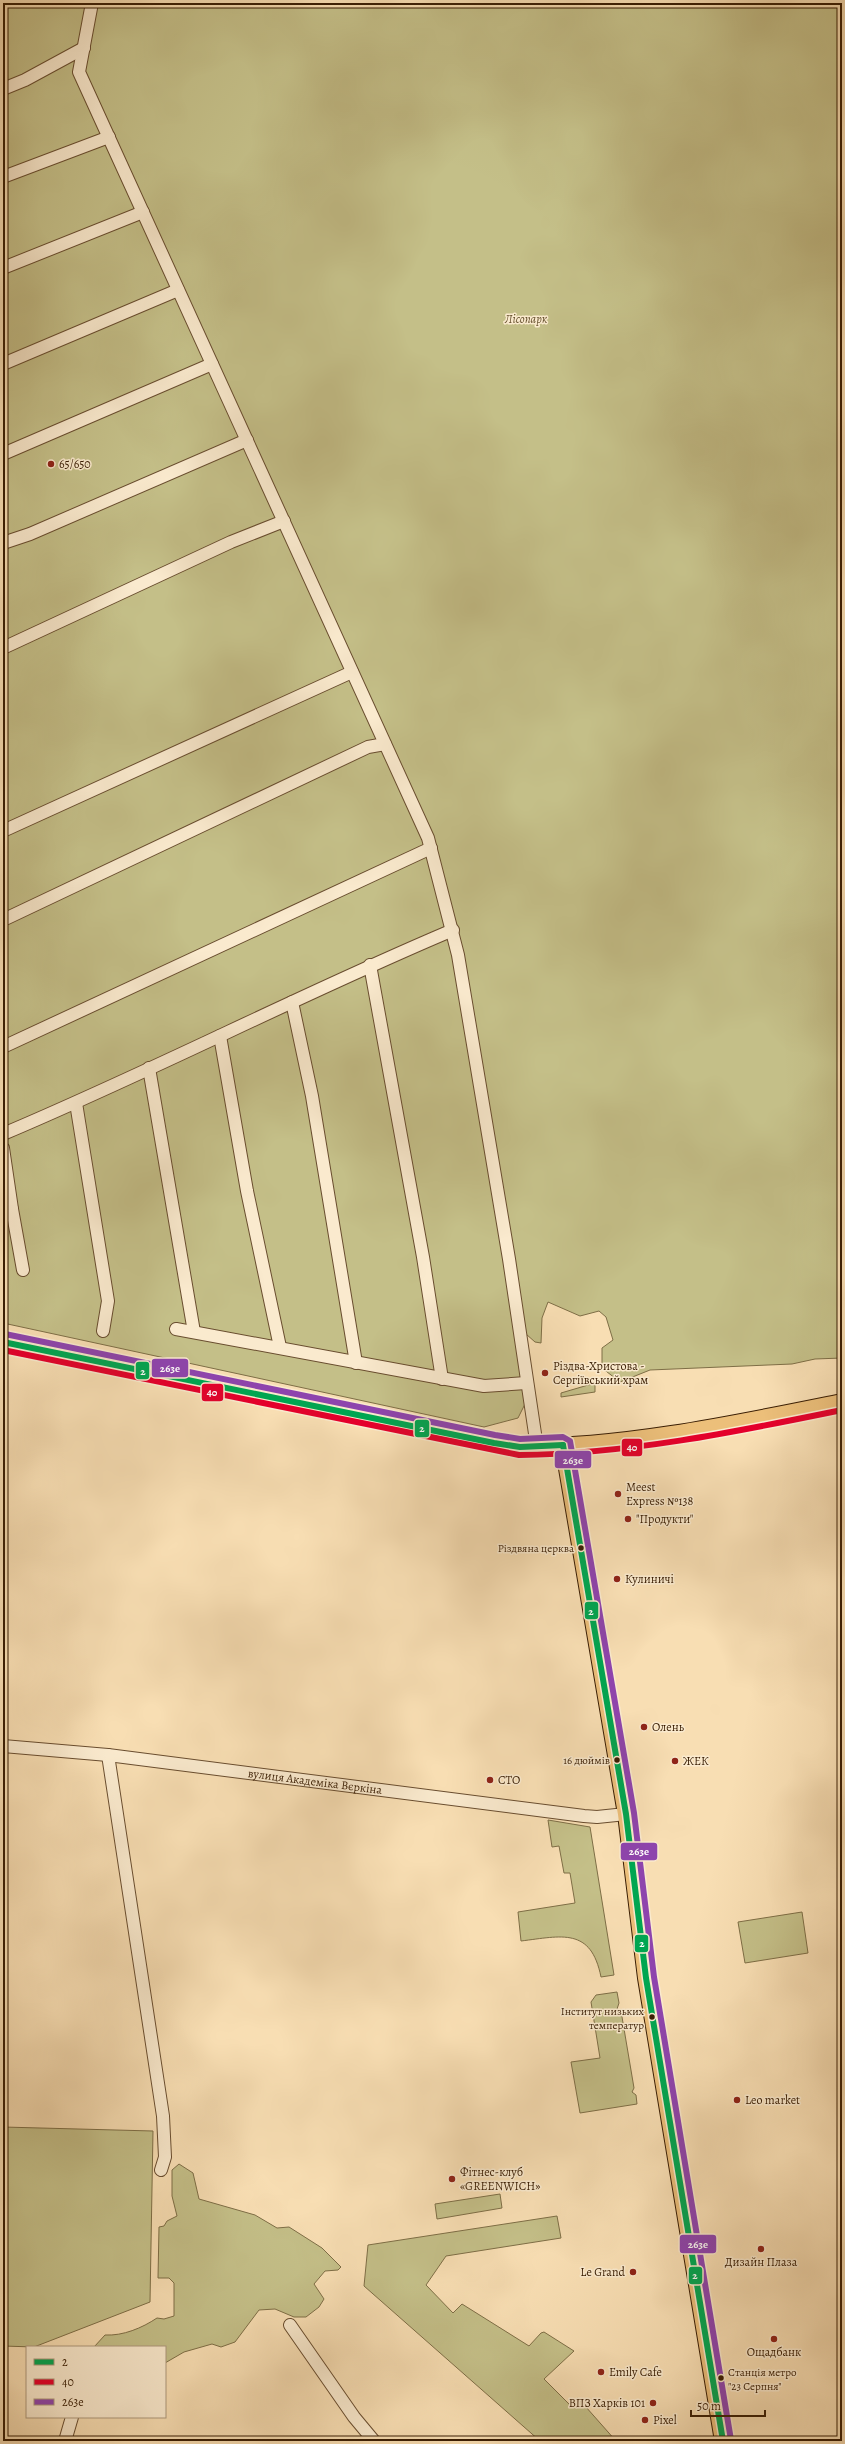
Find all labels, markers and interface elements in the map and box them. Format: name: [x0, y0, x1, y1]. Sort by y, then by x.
park label: Лісопарк: [504, 311, 548, 327]
place label: 65/650: [59, 456, 91, 472]
marker: 65/650: [46, 459, 56, 469]
line badge: 263е: [151, 1358, 189, 1378]
place label: Різдва-Христова - Сергіївський храм: [553, 1358, 648, 1388]
line badge: 2: [135, 1361, 150, 1380]
text: 263е: [160, 1361, 180, 1376]
text: 2: [140, 1364, 146, 1379]
marker: Різдва-Христова - Сергіївський храм: [540, 1368, 550, 1378]
line badge: 40: [201, 1383, 224, 1402]
text: 40: [207, 1385, 218, 1400]
line badge: 2: [414, 1419, 430, 1438]
text: 2: [419, 1421, 425, 1436]
line badge: 40: [621, 1438, 643, 1457]
text: 40: [627, 1440, 638, 1455]
line badge: 263е: [554, 1450, 592, 1469]
text: 263е: [563, 1453, 583, 1468]
place label: Meest Express №138: [626, 1479, 694, 1509]
marker: Meest Express №138: [613, 1489, 623, 1499]
place label: "Продукти": [636, 1511, 694, 1527]
marker: "Продукти": [623, 1514, 633, 1524]
place label: Різдвяна церква: [498, 1541, 575, 1556]
marker: Різдвяна церква: [576, 1543, 586, 1553]
place label: Кулиничі: [625, 1571, 674, 1587]
marker: Кулиничі: [612, 1574, 622, 1584]
line badge: 2: [584, 1601, 599, 1620]
text: 2: [588, 1604, 594, 1619]
place label: Олень: [652, 1719, 685, 1735]
marker: Олень: [639, 1722, 649, 1732]
place label: 16 дюймів: [563, 1753, 610, 1768]
place label: ЖЕК: [683, 1753, 709, 1769]
marker: 16 дюймів: [612, 1755, 622, 1765]
marker: ЖЕК: [670, 1756, 680, 1766]
street label: вулиця Академіка Вєркіна: [247, 1765, 383, 1798]
place label: СТО: [498, 1772, 520, 1788]
marker: СТО: [485, 1775, 495, 1785]
line badge: 263е: [620, 1842, 658, 1861]
text: 263е: [629, 1844, 649, 1859]
line badge: 2: [634, 1934, 649, 1953]
text: 2: [639, 1936, 645, 1951]
place label: Інститут низьких температур: [561, 2004, 645, 2033]
marker: Інститут низьких температур: [647, 2012, 657, 2022]
place label: Leo market: [745, 2092, 800, 2108]
marker: Leo market: [732, 2095, 742, 2105]
place label: Фітнес-клуб «GREENWICH»: [460, 2164, 540, 2194]
marker: Фітнес-клуб «GREENWICH»: [447, 2174, 457, 2184]
line badge: 263е: [679, 2234, 717, 2254]
text: 263е: [688, 2237, 708, 2252]
marker: Дизайн Плаза: [756, 2244, 766, 2254]
place label: Дизайн Плаза: [725, 2254, 798, 2270]
place label: Le Grand: [580, 2264, 626, 2280]
line badge: 2: [688, 2266, 703, 2285]
marker: Le Grand: [628, 2267, 638, 2277]
text: 2: [692, 2268, 698, 2283]
marker: Ощадбанк: [769, 2334, 779, 2344]
place label: Ощадбанк: [747, 2344, 801, 2360]
legend: [26, 2346, 166, 2418]
text: 2: [62, 2354, 68, 2370]
place label: Emily Cafe: [609, 2364, 662, 2380]
place label: Станція метро "23 Серпня": [728, 2365, 797, 2394]
marker: Emily Cafe: [596, 2367, 606, 2377]
marker: Станція метро "23 Серпня": [716, 2373, 726, 2383]
text: 40: [62, 2374, 74, 2390]
scale bar: [691, 2392, 765, 2418]
text: 263е: [62, 2394, 84, 2410]
place label: ВПЗ Харків 101: [569, 2395, 645, 2411]
marker: ВПЗ Харків 101: [648, 2398, 658, 2408]
text: 50 m: [697, 2398, 721, 2414]
place label: Pixel: [653, 2412, 677, 2428]
marker: Pixel: [640, 2415, 650, 2425]

